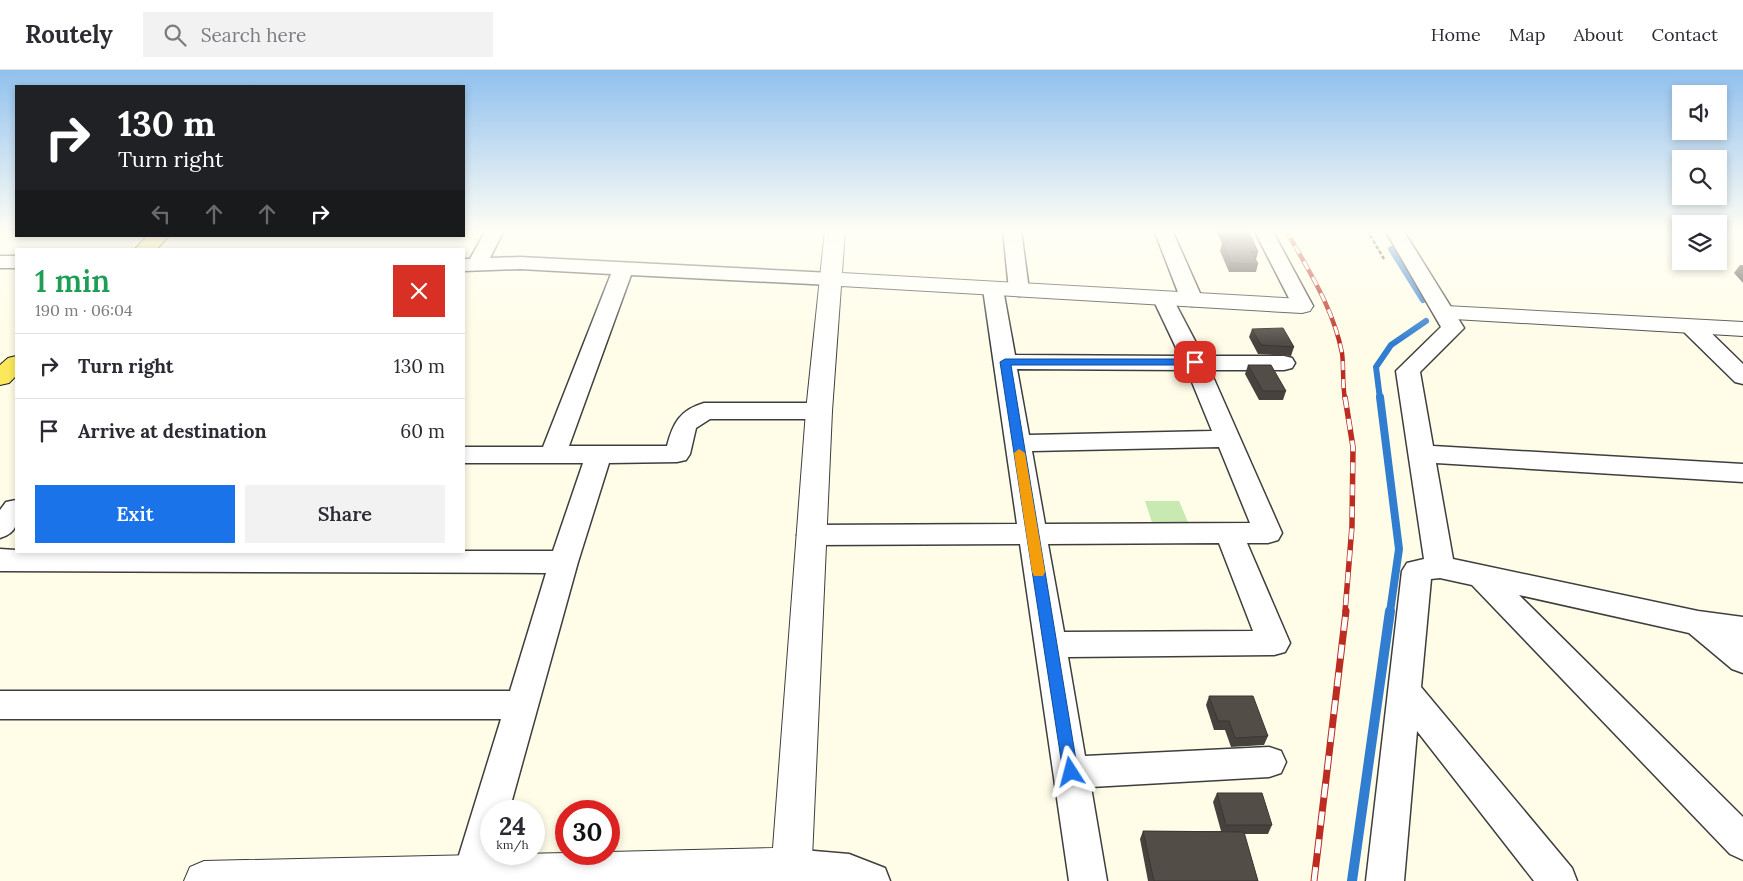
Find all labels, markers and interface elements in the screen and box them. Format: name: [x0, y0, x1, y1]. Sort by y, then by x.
search box: [143, 12, 493, 57]
text: Routely: [25, 19, 113, 50]
icon: search: [161, 21, 189, 49]
text: Search here: [201, 23, 306, 47]
text: Home: [1431, 23, 1481, 46]
text: Map: [1509, 23, 1545, 46]
text: About: [1573, 23, 1623, 46]
text: Contact: [1651, 23, 1718, 46]
map controls: [1672, 85, 1727, 270]
button: sound: [1672, 85, 1727, 140]
text: 130 m: [118, 101, 215, 146]
icon: right: [35, 105, 100, 170]
text: Turn right: [118, 145, 223, 173]
button: search: [1672, 150, 1727, 205]
icon: left: [147, 200, 175, 228]
icon: ahead: [200, 200, 228, 228]
icon: ahead: [253, 200, 281, 228]
icon: right: [306, 200, 334, 228]
button: layers: [1672, 215, 1727, 270]
text: 1 min: [35, 262, 110, 300]
button: close: [393, 265, 445, 317]
text: 190 m · 06:04: [35, 300, 133, 320]
pin: [1174, 341, 1216, 383]
icon: arrive: [1181, 348, 1209, 376]
icon: right: [35, 352, 63, 380]
text: Turn right: [78, 354, 174, 378]
text: 130 m: [394, 354, 445, 378]
icon: arrive: [35, 417, 63, 445]
text: Arrive at destination: [78, 419, 267, 443]
text: 60 m: [400, 419, 445, 443]
button: Exit: [35, 485, 235, 543]
button: Share: [245, 485, 445, 543]
position arrow: [1044, 745, 1096, 797]
speed limit sign: 30: [555, 800, 620, 865]
text: 24: [499, 810, 526, 842]
text: km/h: [496, 837, 529, 852]

